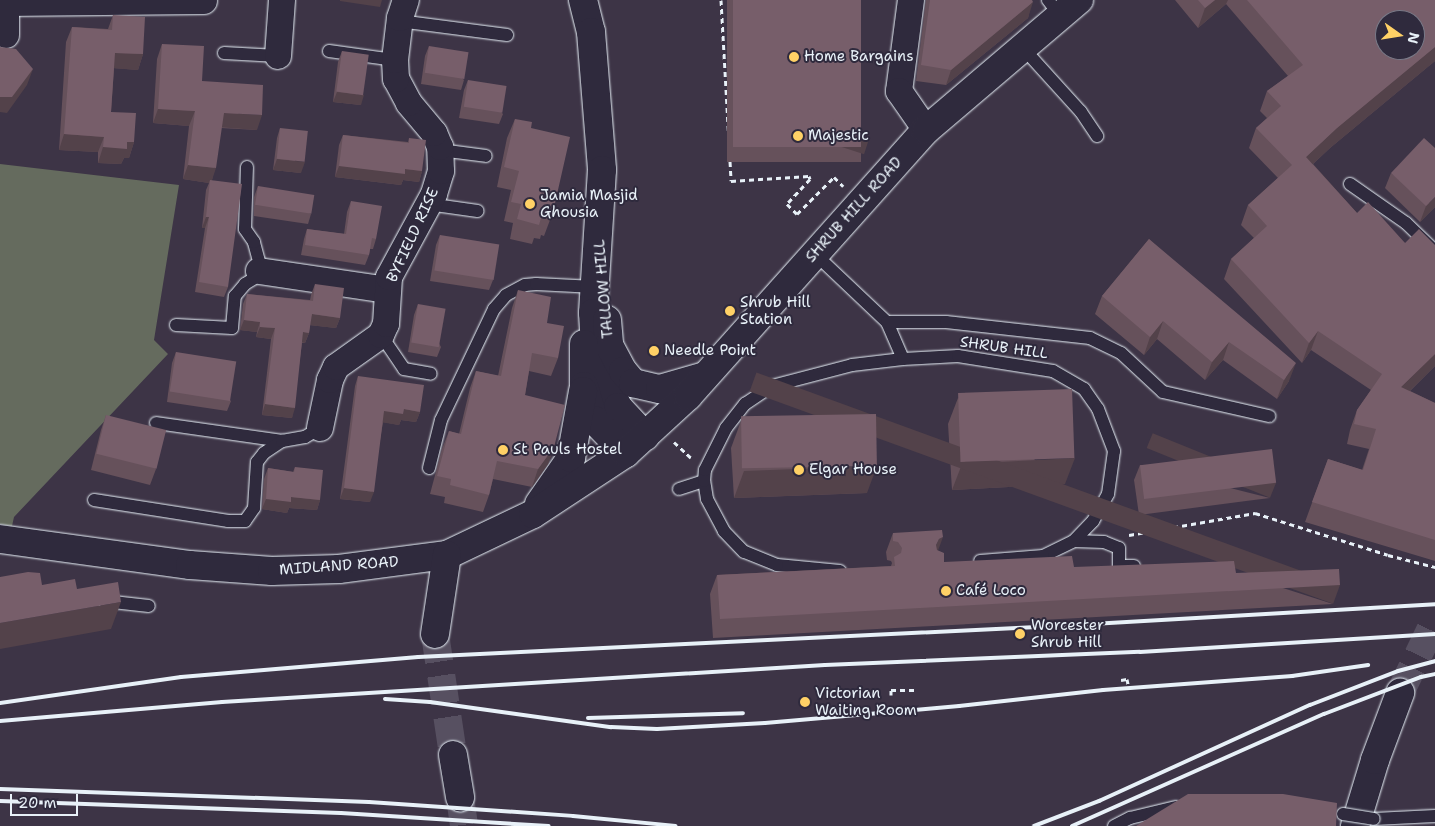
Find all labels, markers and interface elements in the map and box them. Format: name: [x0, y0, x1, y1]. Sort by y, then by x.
north arrow: [1375, 10, 1425, 60]
text: N: [1404, 31, 1424, 46]
place label: Home Bargains: [804, 48, 914, 66]
marker: Home Bargains: [788, 51, 800, 63]
place label: Majestic: [808, 127, 869, 145]
marker: Majestic: [792, 130, 804, 142]
street label: SHRUB HILL ROAD: [802, 154, 906, 266]
street label: BYFIELD RISE: [383, 185, 443, 285]
place label: Jamia Masjid Ghousia: [540, 186, 638, 221]
marker: Jamia Masjid Ghousia: [524, 198, 536, 210]
street label: TALLOW HILL: [591, 239, 617, 339]
place label: Shrub Hill Station: [740, 293, 811, 328]
marker: Shrub Hill Station: [724, 305, 736, 317]
street label: SHRUB HILL: [959, 333, 1049, 363]
place label: Needle Point: [664, 342, 756, 360]
marker: Needle Point: [648, 345, 660, 357]
place label: St Pauls Hostel: [513, 441, 622, 459]
marker: St Pauls Hostel: [497, 444, 509, 456]
place label: Elgar House: [809, 461, 897, 479]
marker: Elgar House: [793, 464, 805, 476]
street label: MIDLAND ROAD: [279, 553, 399, 579]
place label: Café Loco: [956, 582, 1026, 600]
marker: Café Loco: [940, 585, 952, 597]
place label: Worcester Shrub Hill: [1031, 616, 1104, 651]
marker: Worcester Shrub Hill: [1013, 627, 1027, 641]
place label: Victorian Waiting Room: [815, 684, 917, 719]
marker: Victorian Waiting Room: [799, 696, 811, 708]
scale bar: [12, 784, 80, 816]
text: 20 m: [18, 793, 57, 813]

